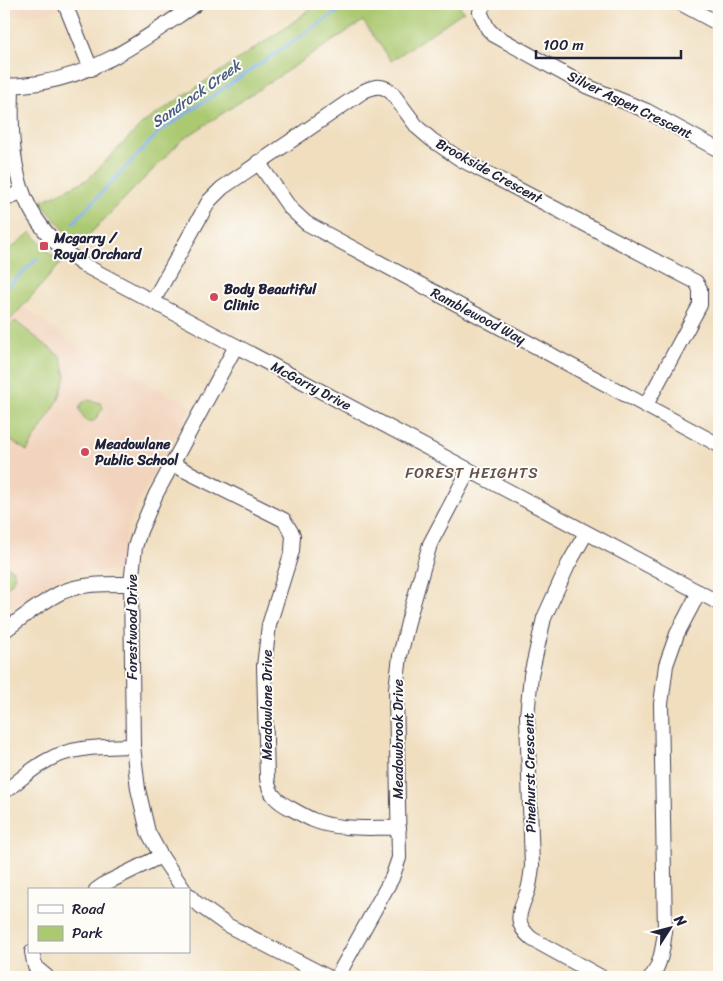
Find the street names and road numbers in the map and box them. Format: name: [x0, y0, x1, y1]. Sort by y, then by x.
street label: Silver Aspen Crescent: [563, 64, 697, 146]
street label: Brookside Crescent: [431, 131, 548, 211]
street label: Ramblewood Way: [426, 280, 531, 352]
street label: McGarry Drive: [266, 354, 356, 418]
street label: Forestwood Drive: [120, 574, 145, 680]
street label: Meadowlane Drive: [255, 650, 280, 760]
street label: Meadowbrook Drive: [386, 679, 411, 799]
street label: Pinehurst Crescent: [516, 713, 544, 833]

